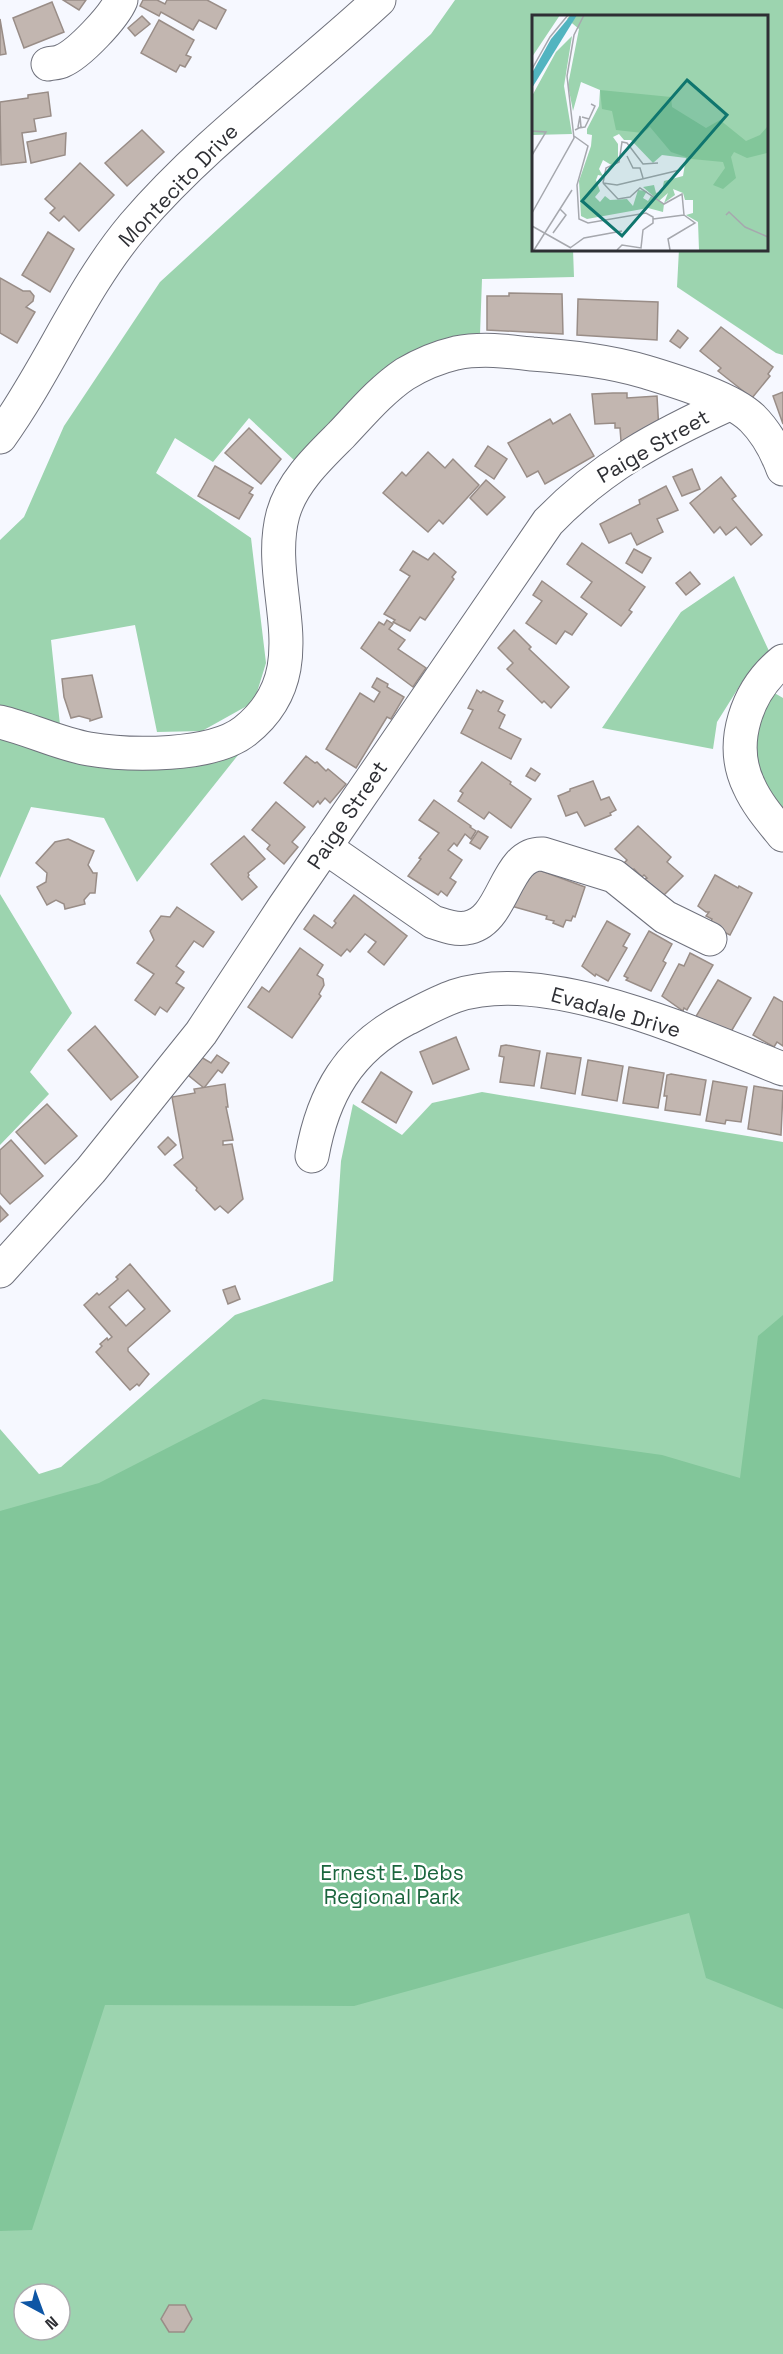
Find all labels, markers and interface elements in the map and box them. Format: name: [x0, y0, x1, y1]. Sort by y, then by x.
inset map: [532, 15, 768, 250]
street label: Montecito Drive: [112, 118, 244, 252]
street label: Paige Street: [592, 403, 714, 489]
street label: Paige Street: [301, 756, 393, 874]
street label: Evadale Drive: [548, 981, 684, 1043]
park label: Ernest E. Debs Regional Park: [320, 1859, 464, 1910]
north arrow: [12, 2282, 72, 2342]
text: N: [41, 2311, 62, 2334]

